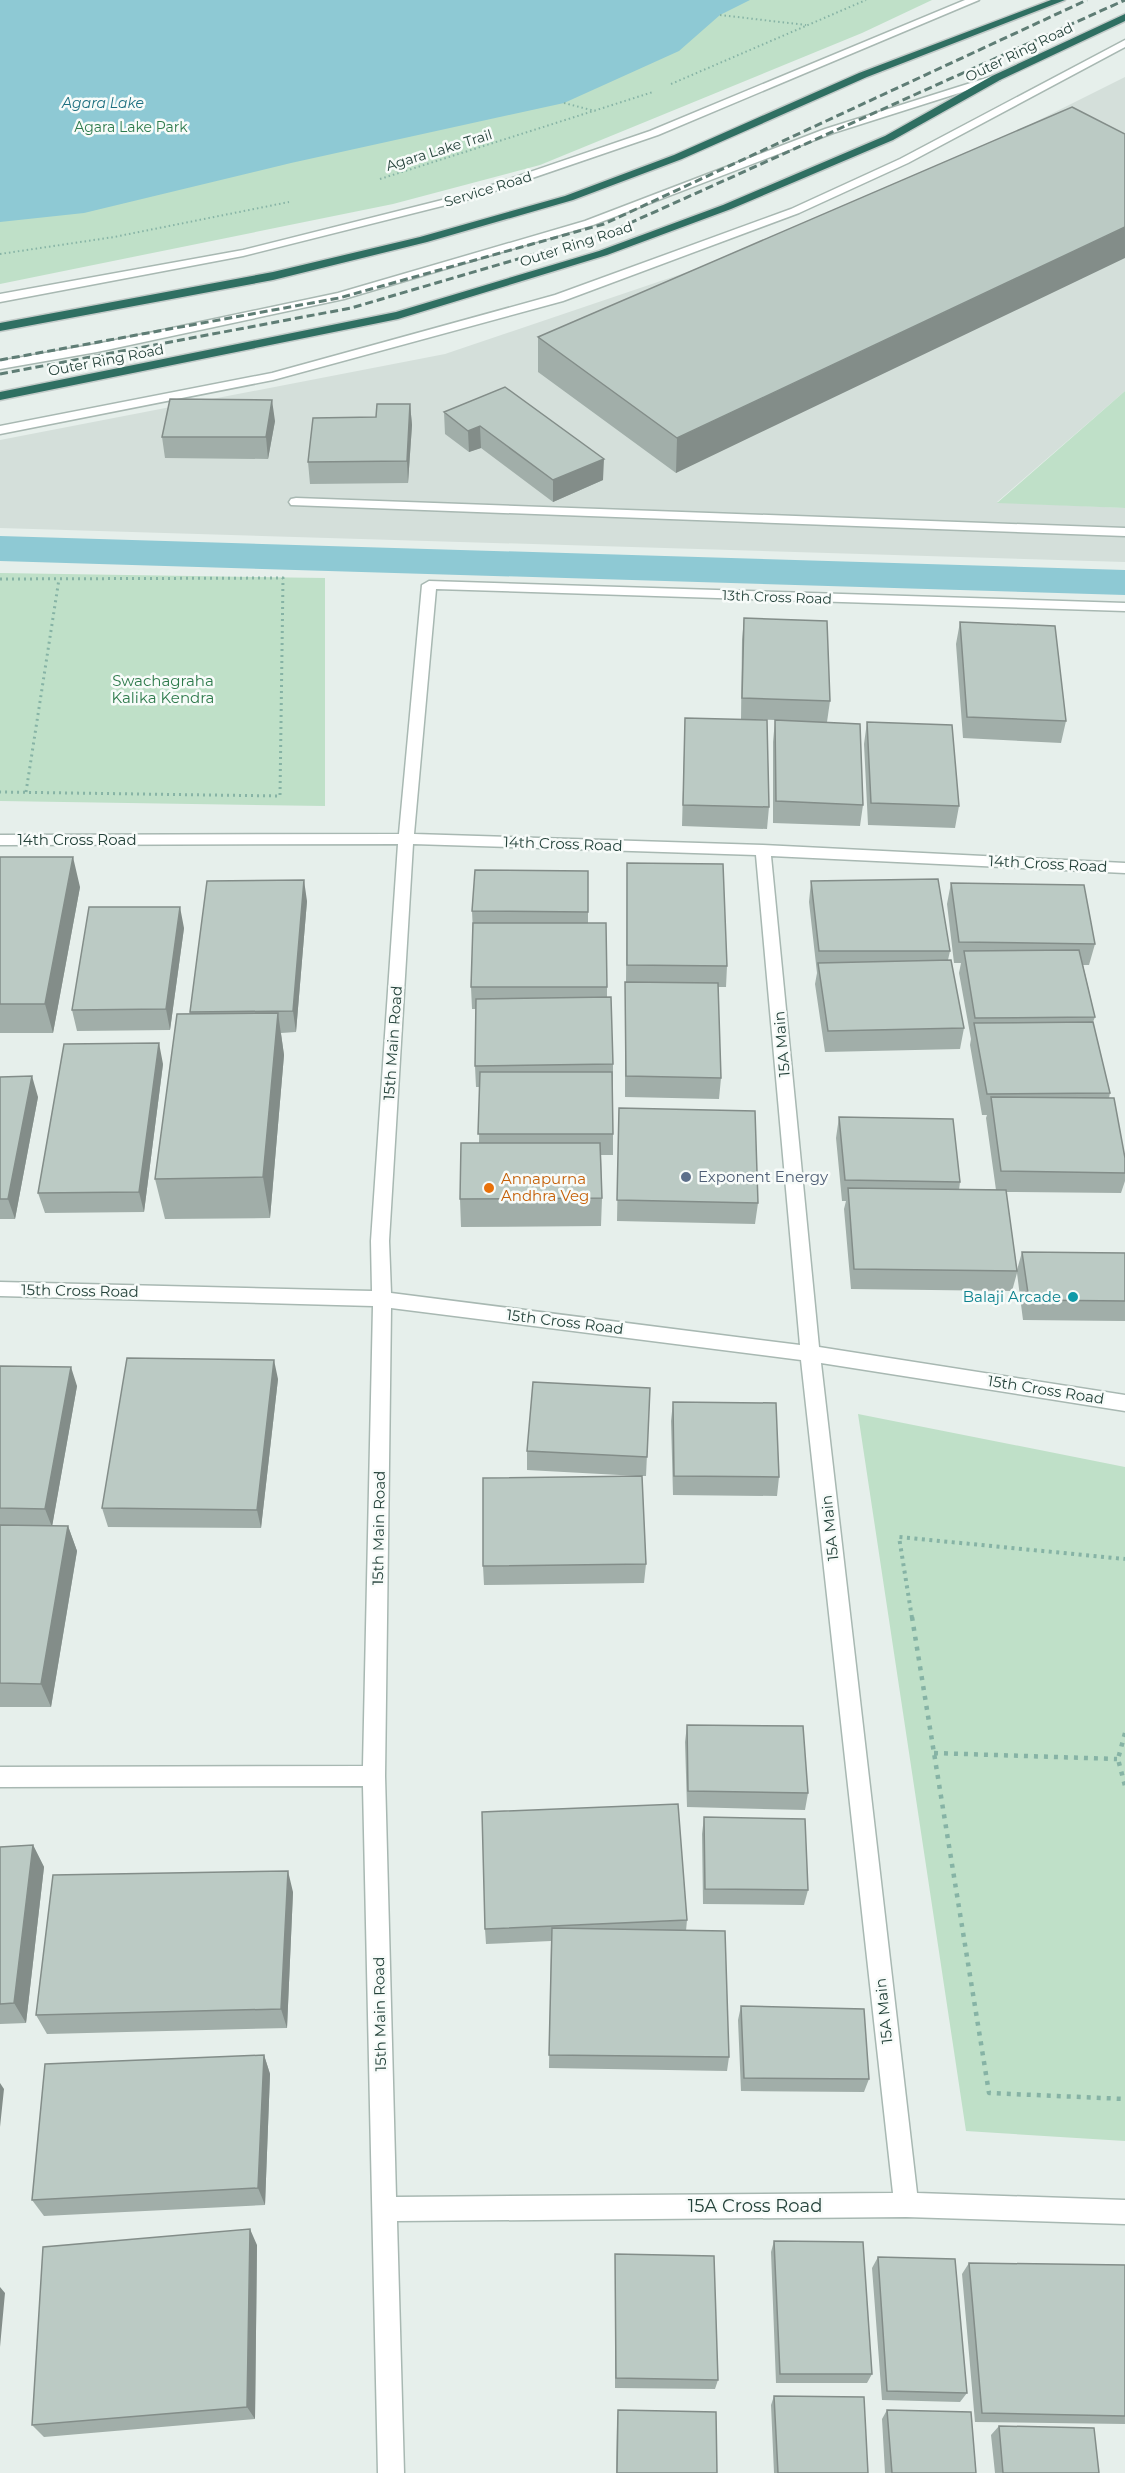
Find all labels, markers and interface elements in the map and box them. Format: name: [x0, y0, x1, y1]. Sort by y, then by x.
street label: Outer Ring Road: [962, 18, 1076, 86]
water label: Agara Lake: [61, 94, 144, 112]
park label: Agara Lake Park: [74, 118, 188, 136]
street label: Agara Lake Trail: [384, 125, 494, 175]
street label: Service Road: [442, 167, 534, 211]
street label: Outer Ring Road: [517, 217, 635, 271]
street label: Outer Ring Road: [47, 340, 165, 380]
street label: 13th Cross Road: [722, 586, 832, 608]
park label: Swachagraha Kalika Kendra: [112, 671, 214, 707]
street label: 14th Cross Road: [17, 830, 137, 849]
street label: 14th Cross Road: [503, 832, 623, 855]
street label: 14th Cross Road: [988, 851, 1108, 876]
street label: 15th Main Road: [379, 985, 406, 1101]
street label: 15A Main: [769, 1010, 794, 1078]
place label: Exponent Energy: [698, 1167, 829, 1186]
place label: Annapurna Andhra Veg: [501, 1169, 589, 1205]
marker: Exponent Energy: [679, 1170, 693, 1184]
marker: Annapurna Andhra Veg: [482, 1181, 496, 1195]
street label: 15th Cross Road: [21, 1280, 139, 1301]
place label: Balaji Arcade: [963, 1287, 1061, 1306]
marker: Balaji Arcade: [1066, 1290, 1080, 1304]
street label: 15th Cross Road: [505, 1305, 625, 1338]
street label: 15th Cross Road: [986, 1371, 1106, 1408]
street label: 15th Main Road: [368, 1471, 389, 1585]
street label: 15A Main: [817, 1494, 842, 1562]
street label: 15th Main Road: [369, 1957, 390, 2071]
street label: 15A Main: [871, 1977, 896, 2045]
street label: 15A Cross Road: [688, 2195, 822, 2217]

